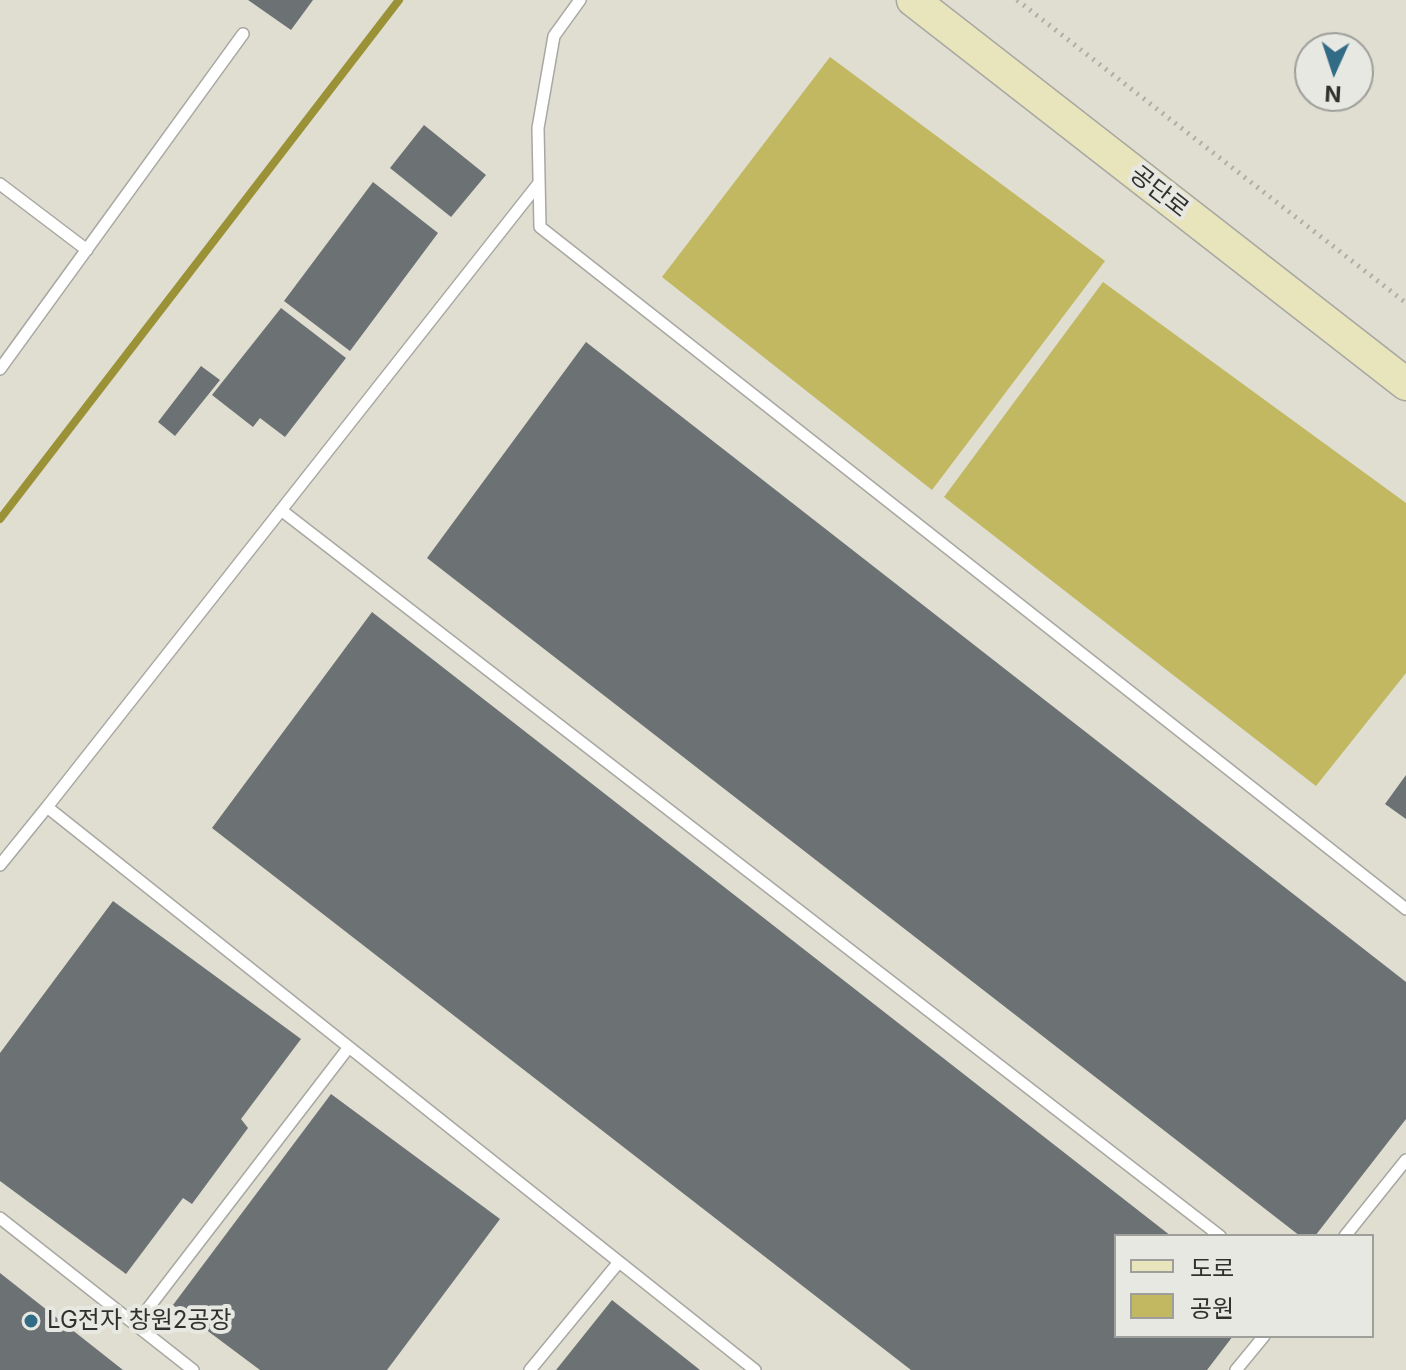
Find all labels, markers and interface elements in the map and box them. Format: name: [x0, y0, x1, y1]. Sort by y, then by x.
north arrow: [1294, 32, 1374, 112]
text: N: [1324, 81, 1342, 107]
street label: 공단로: [1124, 160, 1194, 224]
legend: [1114, 1234, 1374, 1338]
text: 도로: [1190, 1254, 1234, 1283]
text: 공원: [1190, 1294, 1234, 1323]
place label: LG전자 창원2공장: [47, 1307, 232, 1335]
marker: LG전자 창원2공장: [22, 1312, 40, 1330]

